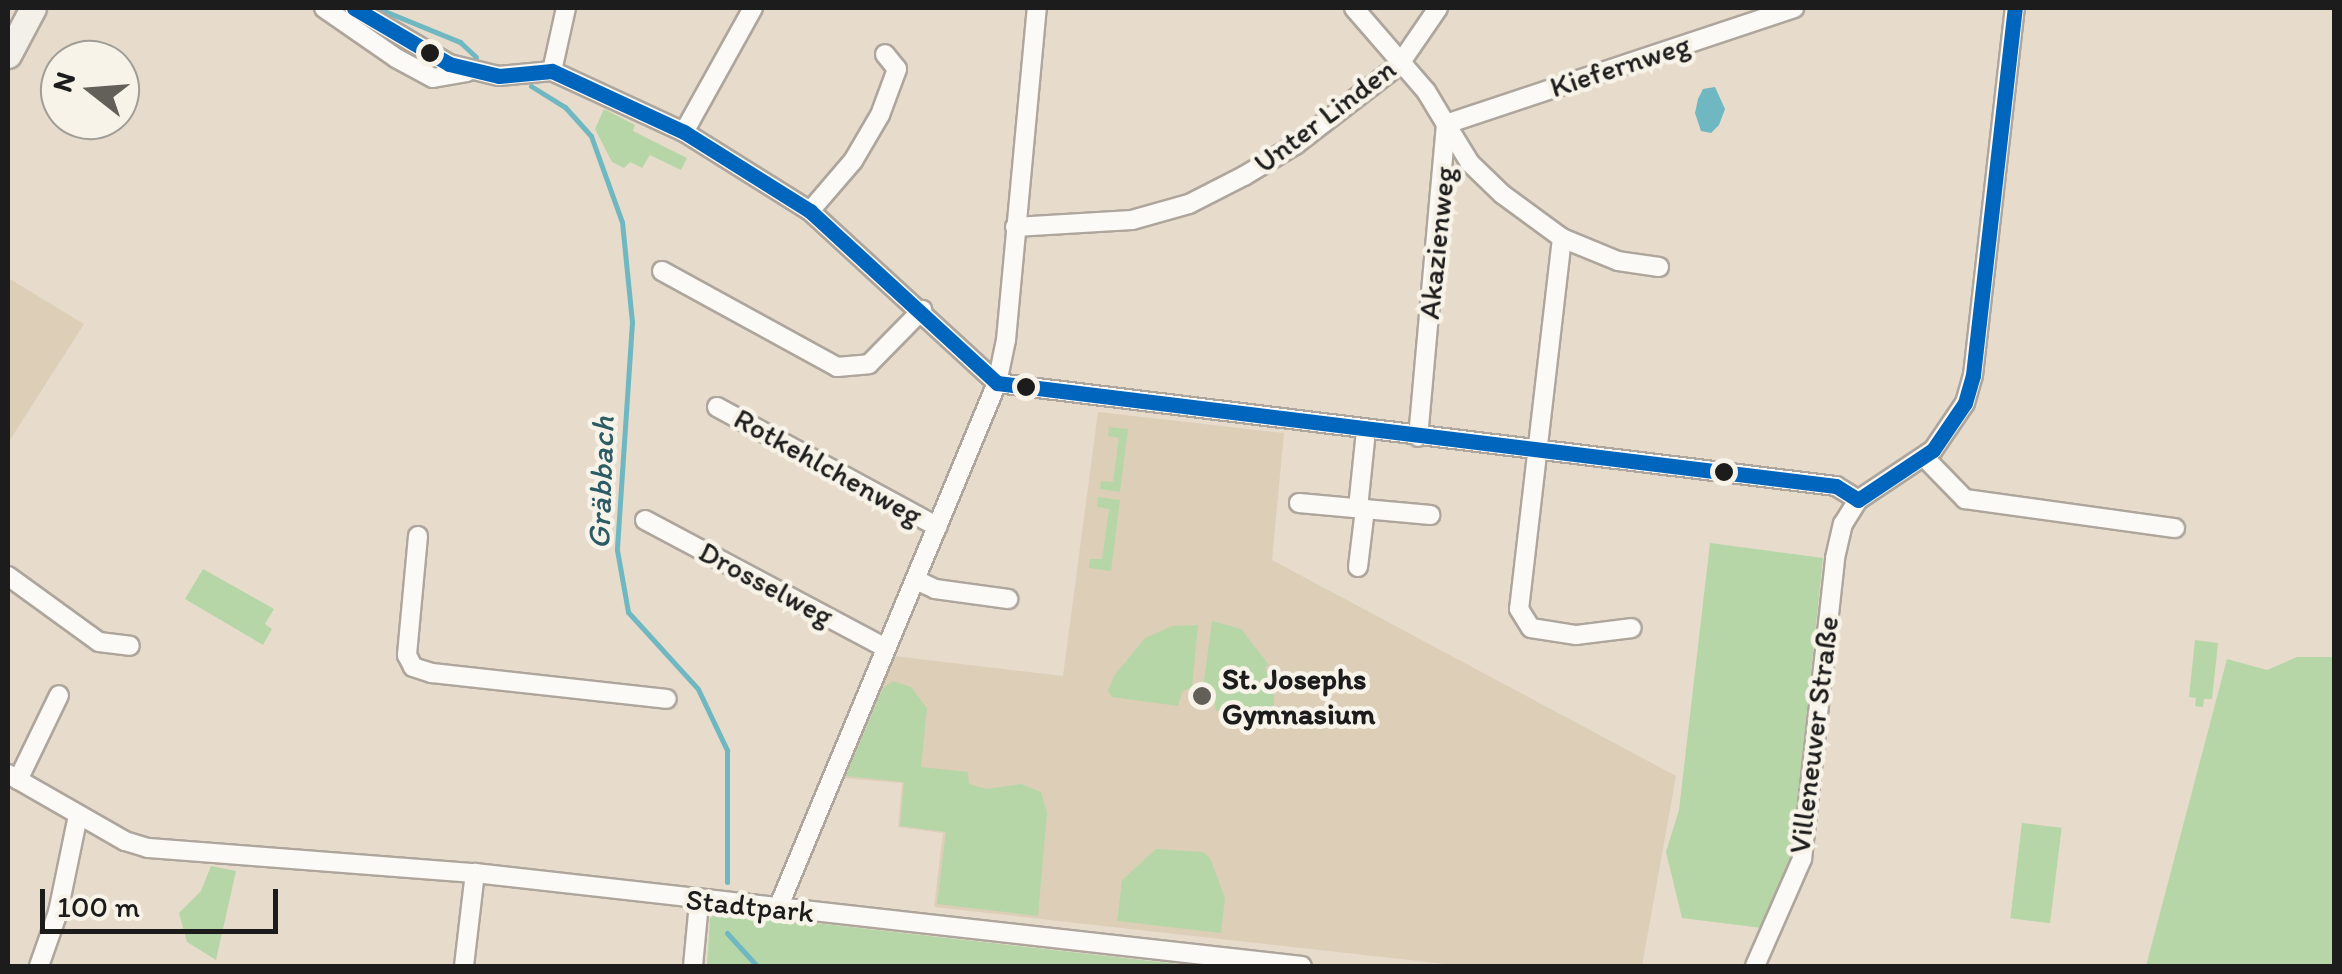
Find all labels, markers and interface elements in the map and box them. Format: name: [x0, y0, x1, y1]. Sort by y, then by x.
street label: Kiefernweg: [1545, 26, 1695, 106]
north arrow: [40, 40, 140, 140]
unlabelled marker: [420, 43, 440, 63]
street label: Unter Linden: [1247, 51, 1403, 181]
text: N: [44, 68, 82, 96]
street label: Akazienweg: [1411, 165, 1463, 321]
unlabelled marker: [1016, 377, 1036, 397]
street label: Rotkehlchenweg: [728, 400, 928, 534]
water label: Gräbbach: [579, 416, 623, 550]
unlabelled marker: [1714, 462, 1734, 482]
street label: Drosselweg: [693, 534, 839, 634]
street label: Villeneuver Straße: [1782, 615, 1846, 855]
place label: St. Josephs Gymnasium: [1222, 661, 1375, 732]
marker: St. Josephs Gymnasium: [1191, 685, 1213, 707]
scale bar: [45, 869, 282, 931]
street label: Stadtpark: [684, 881, 816, 931]
text: 100 m: [57, 888, 140, 925]

